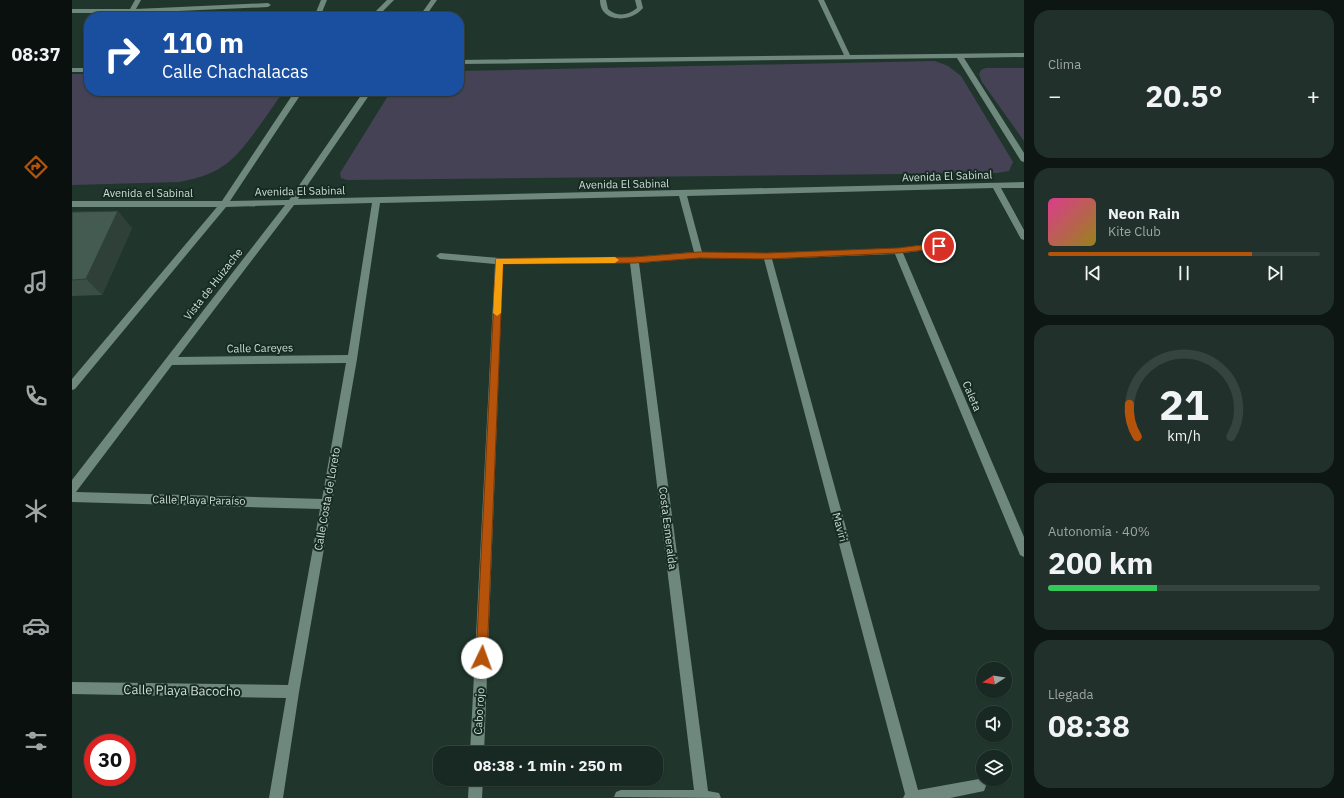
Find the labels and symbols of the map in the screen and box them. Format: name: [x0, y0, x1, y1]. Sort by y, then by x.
street label: Avenida El Sabinal: [902, 167, 992, 185]
street label: Avenida El Sabinal: [579, 176, 669, 192]
street label: Avenida El Sabinal: [255, 183, 345, 199]
street label: Avenida el Sabinal: [103, 186, 193, 200]
pin: [922, 229, 956, 263]
street label: Vista de Huizache: [181, 245, 245, 323]
street label: Calle Careyes: [226, 340, 294, 356]
street label: Caleta: [959, 379, 985, 413]
street label: Calle Costa de Loreto: [311, 446, 343, 552]
street label: Costa Esmeralda: [656, 486, 680, 570]
street label: Calle Playa Paraíso: [152, 492, 246, 508]
street label: Maviri: [829, 511, 851, 543]
position arrow: [461, 637, 503, 679]
north arrow: [976, 662, 1012, 698]
street label: Calle Playa Bacocho: [123, 681, 241, 700]
street label: Cabo rojo: [471, 687, 487, 735]
speed limit sign: 30: [84, 734, 136, 786]

